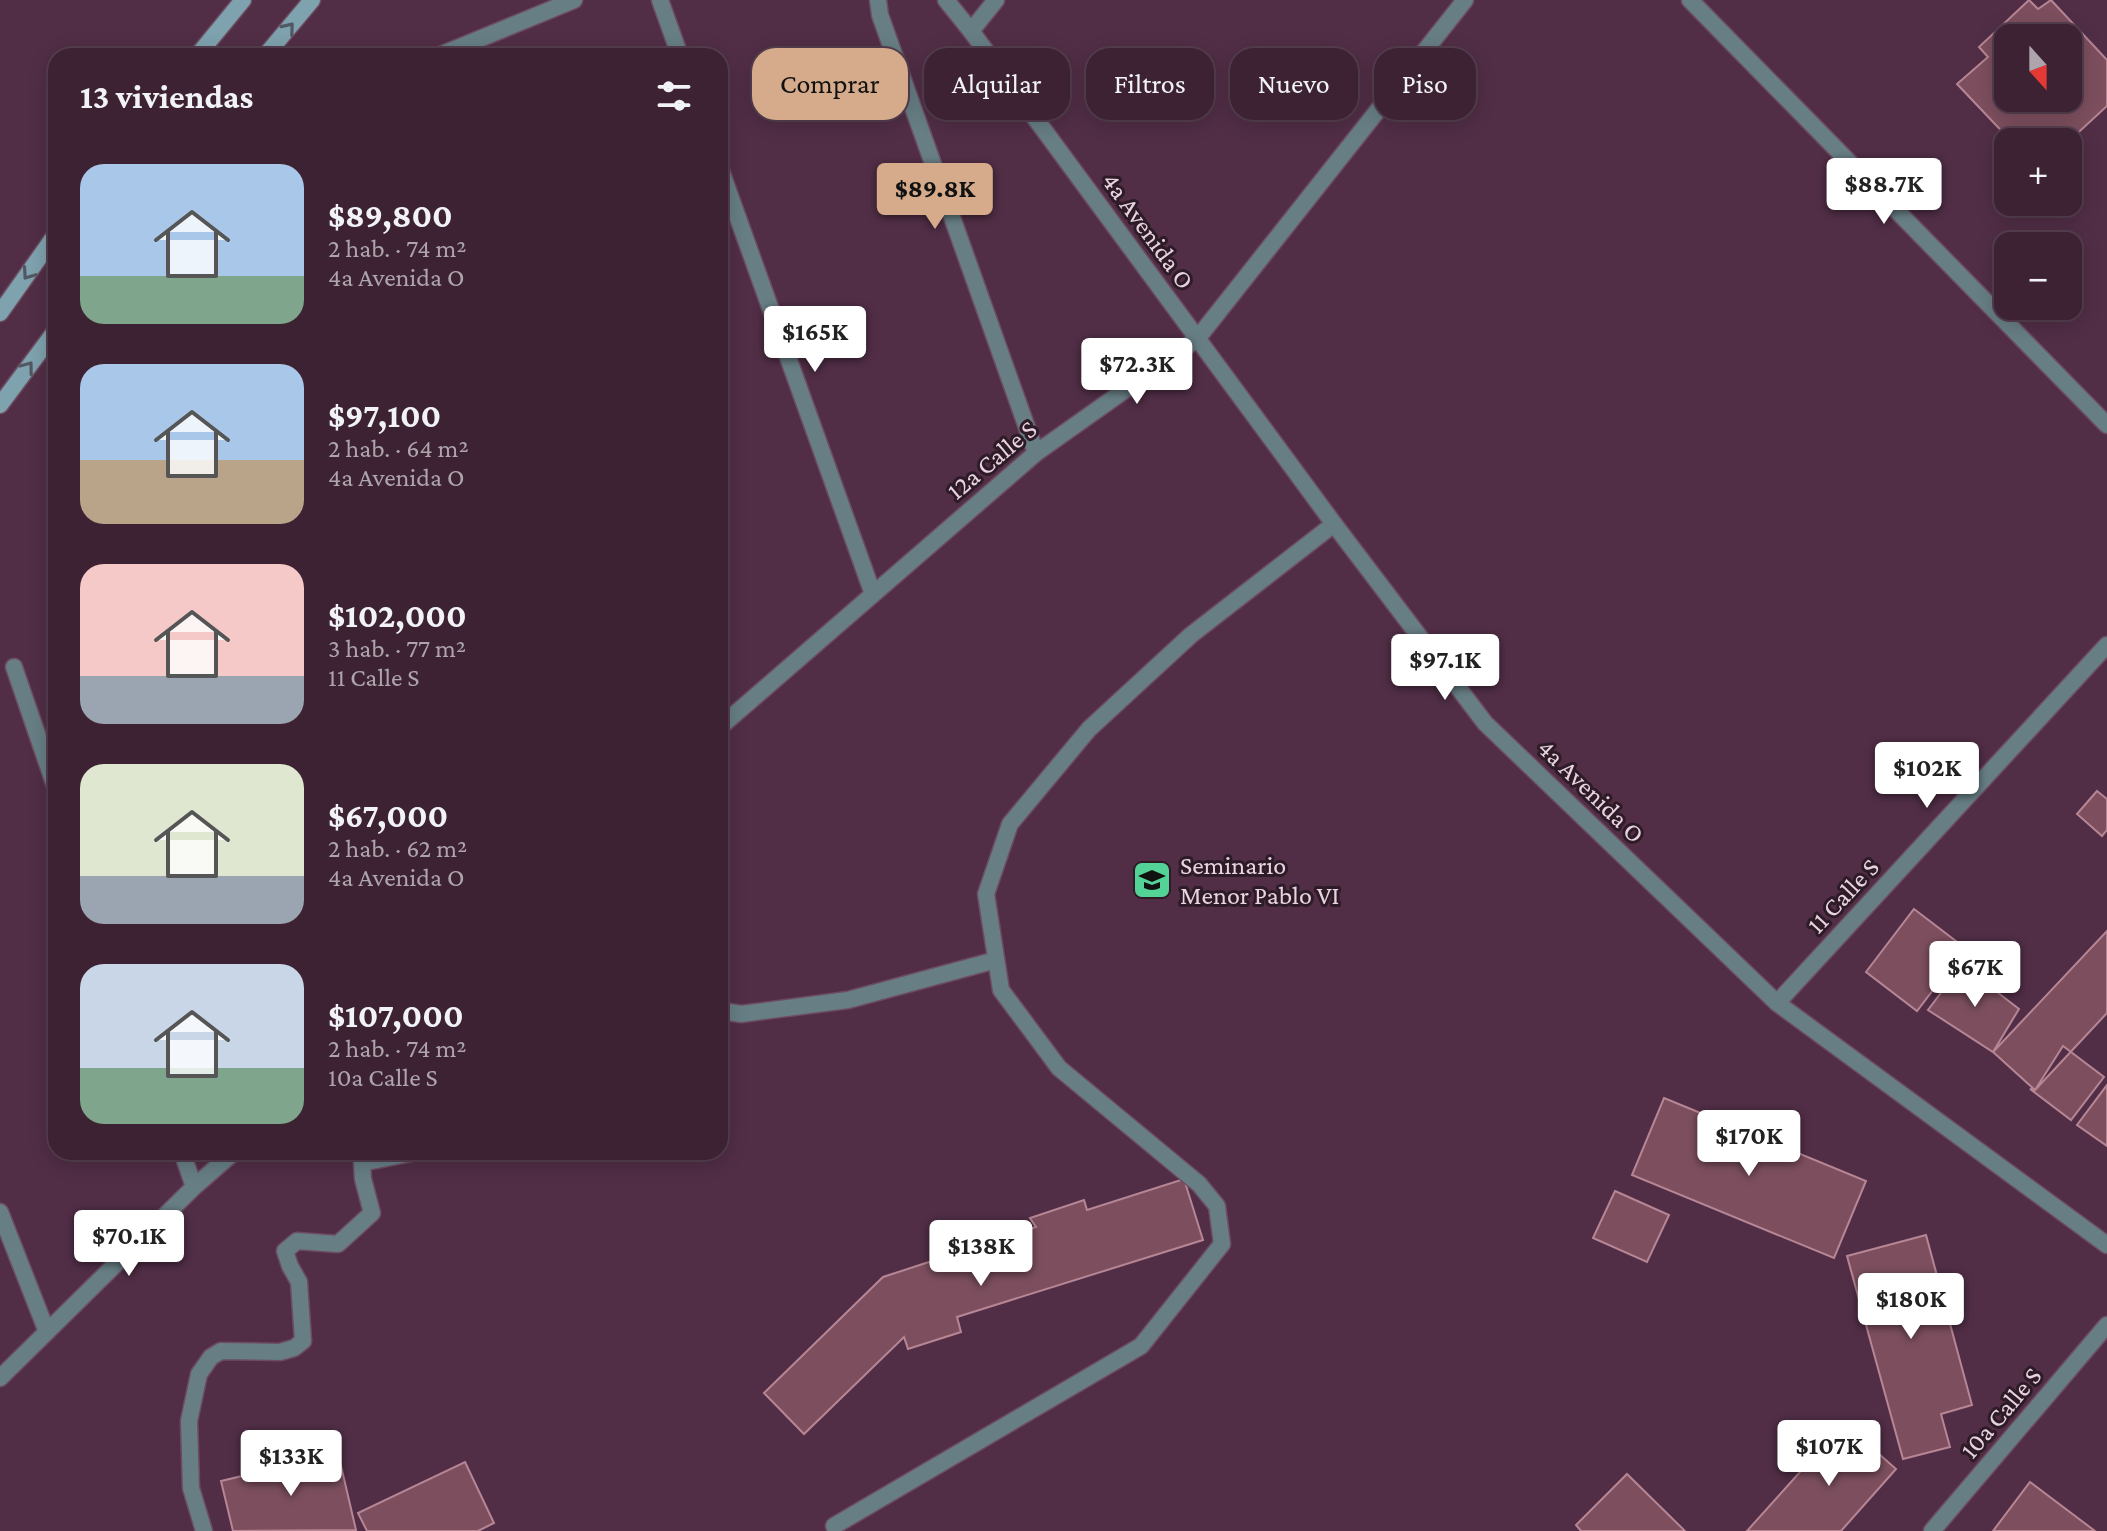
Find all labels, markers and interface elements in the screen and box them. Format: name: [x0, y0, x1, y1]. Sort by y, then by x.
one-way arrow: [279, 23, 294, 37]
north arrow: [1994, 24, 2082, 112]
map controls: [1994, 24, 2082, 320]
chip: Comprar: [752, 48, 908, 120]
chip: Alquilar: [924, 48, 1070, 120]
chip: Filtros: [1086, 48, 1214, 120]
chip: Nuevo: [1230, 48, 1358, 120]
chip: Piso: [1374, 48, 1476, 120]
icon: filters: [652, 74, 696, 118]
text: 13 viviendas: [80, 78, 253, 115]
button: +: [1994, 128, 2082, 216]
pin: $88.7K: [1819, 158, 1949, 226]
pin: $89.8K: [870, 163, 1000, 231]
street label: 4a Avenida O: [1096, 167, 1200, 295]
text: $88.7K: [1845, 169, 1923, 198]
text: $89.8K: [895, 174, 975, 203]
icon: home: [144, 196, 240, 292]
text: $89,800: [328, 197, 453, 234]
button: −: [1994, 232, 2082, 320]
text: 2 hab. · 74 m²: [328, 234, 467, 263]
text: 4a Avenida O: [328, 263, 464, 292]
one-way arrow: [23, 265, 38, 279]
pin: $165K: [759, 306, 871, 374]
text: $165K: [782, 317, 848, 346]
pin: $72.3K: [1072, 338, 1202, 406]
text: $72.3K: [1099, 349, 1175, 378]
one-way arrow: [18, 361, 33, 376]
icon: home: [144, 396, 240, 492]
text: $97,100: [328, 397, 441, 434]
street label: 12a Calle S: [942, 414, 1042, 506]
text: 2 hab. · 64 m²: [328, 434, 469, 463]
text: 4a Avenida O: [328, 463, 464, 492]
icon: home: [144, 596, 240, 692]
text: $102,000: [328, 597, 467, 634]
text: 3 hab. · 77 m²: [328, 634, 466, 663]
pin: $97.1K: [1380, 634, 1510, 702]
text: $97.1K: [1409, 645, 1481, 674]
text: 11 Calle S: [328, 663, 420, 692]
street label: 4a Avenida O: [1532, 733, 1650, 849]
pin: $102K: [1871, 742, 1983, 810]
text: $102K: [1893, 753, 1961, 782]
icon: home: [144, 796, 240, 892]
text: $67,000: [328, 797, 448, 834]
text: 2 hab. · 62 m²: [328, 834, 467, 863]
place label: Seminario Menor Pablo VI: [1180, 851, 1339, 910]
street label: 11 Calle S: [1801, 853, 1885, 939]
school or university icon: Seminario Menor Pablo VI: [1131, 859, 1173, 901]
text: 4a Avenida O: [328, 863, 464, 892]
pin: $67K: [1928, 941, 2022, 1009]
text: $67K: [1947, 952, 2003, 981]
icon: home: [144, 996, 240, 1092]
text: $107,000: [328, 997, 464, 1034]
text: 2 hab. · 74 m²: [328, 1034, 467, 1063]
text: 10a Calle S: [328, 1063, 438, 1092]
pin: $170K: [1693, 1110, 1805, 1178]
text: $170K: [1715, 1121, 1783, 1150]
pin: $70.1K: [64, 1210, 194, 1278]
pin: $138K: [925, 1220, 1037, 1288]
text: $70.1K: [92, 1221, 166, 1250]
text: $138K: [947, 1231, 1015, 1260]
pin: $180K: [1855, 1273, 1967, 1341]
text: $180K: [1876, 1284, 1946, 1313]
street label: 10a Calle S: [1955, 1362, 2047, 1464]
pin: $107K: [1773, 1420, 1885, 1488]
pin: $133K: [235, 1430, 347, 1498]
text: $107K: [1795, 1431, 1863, 1460]
text: $133K: [259, 1441, 323, 1470]

